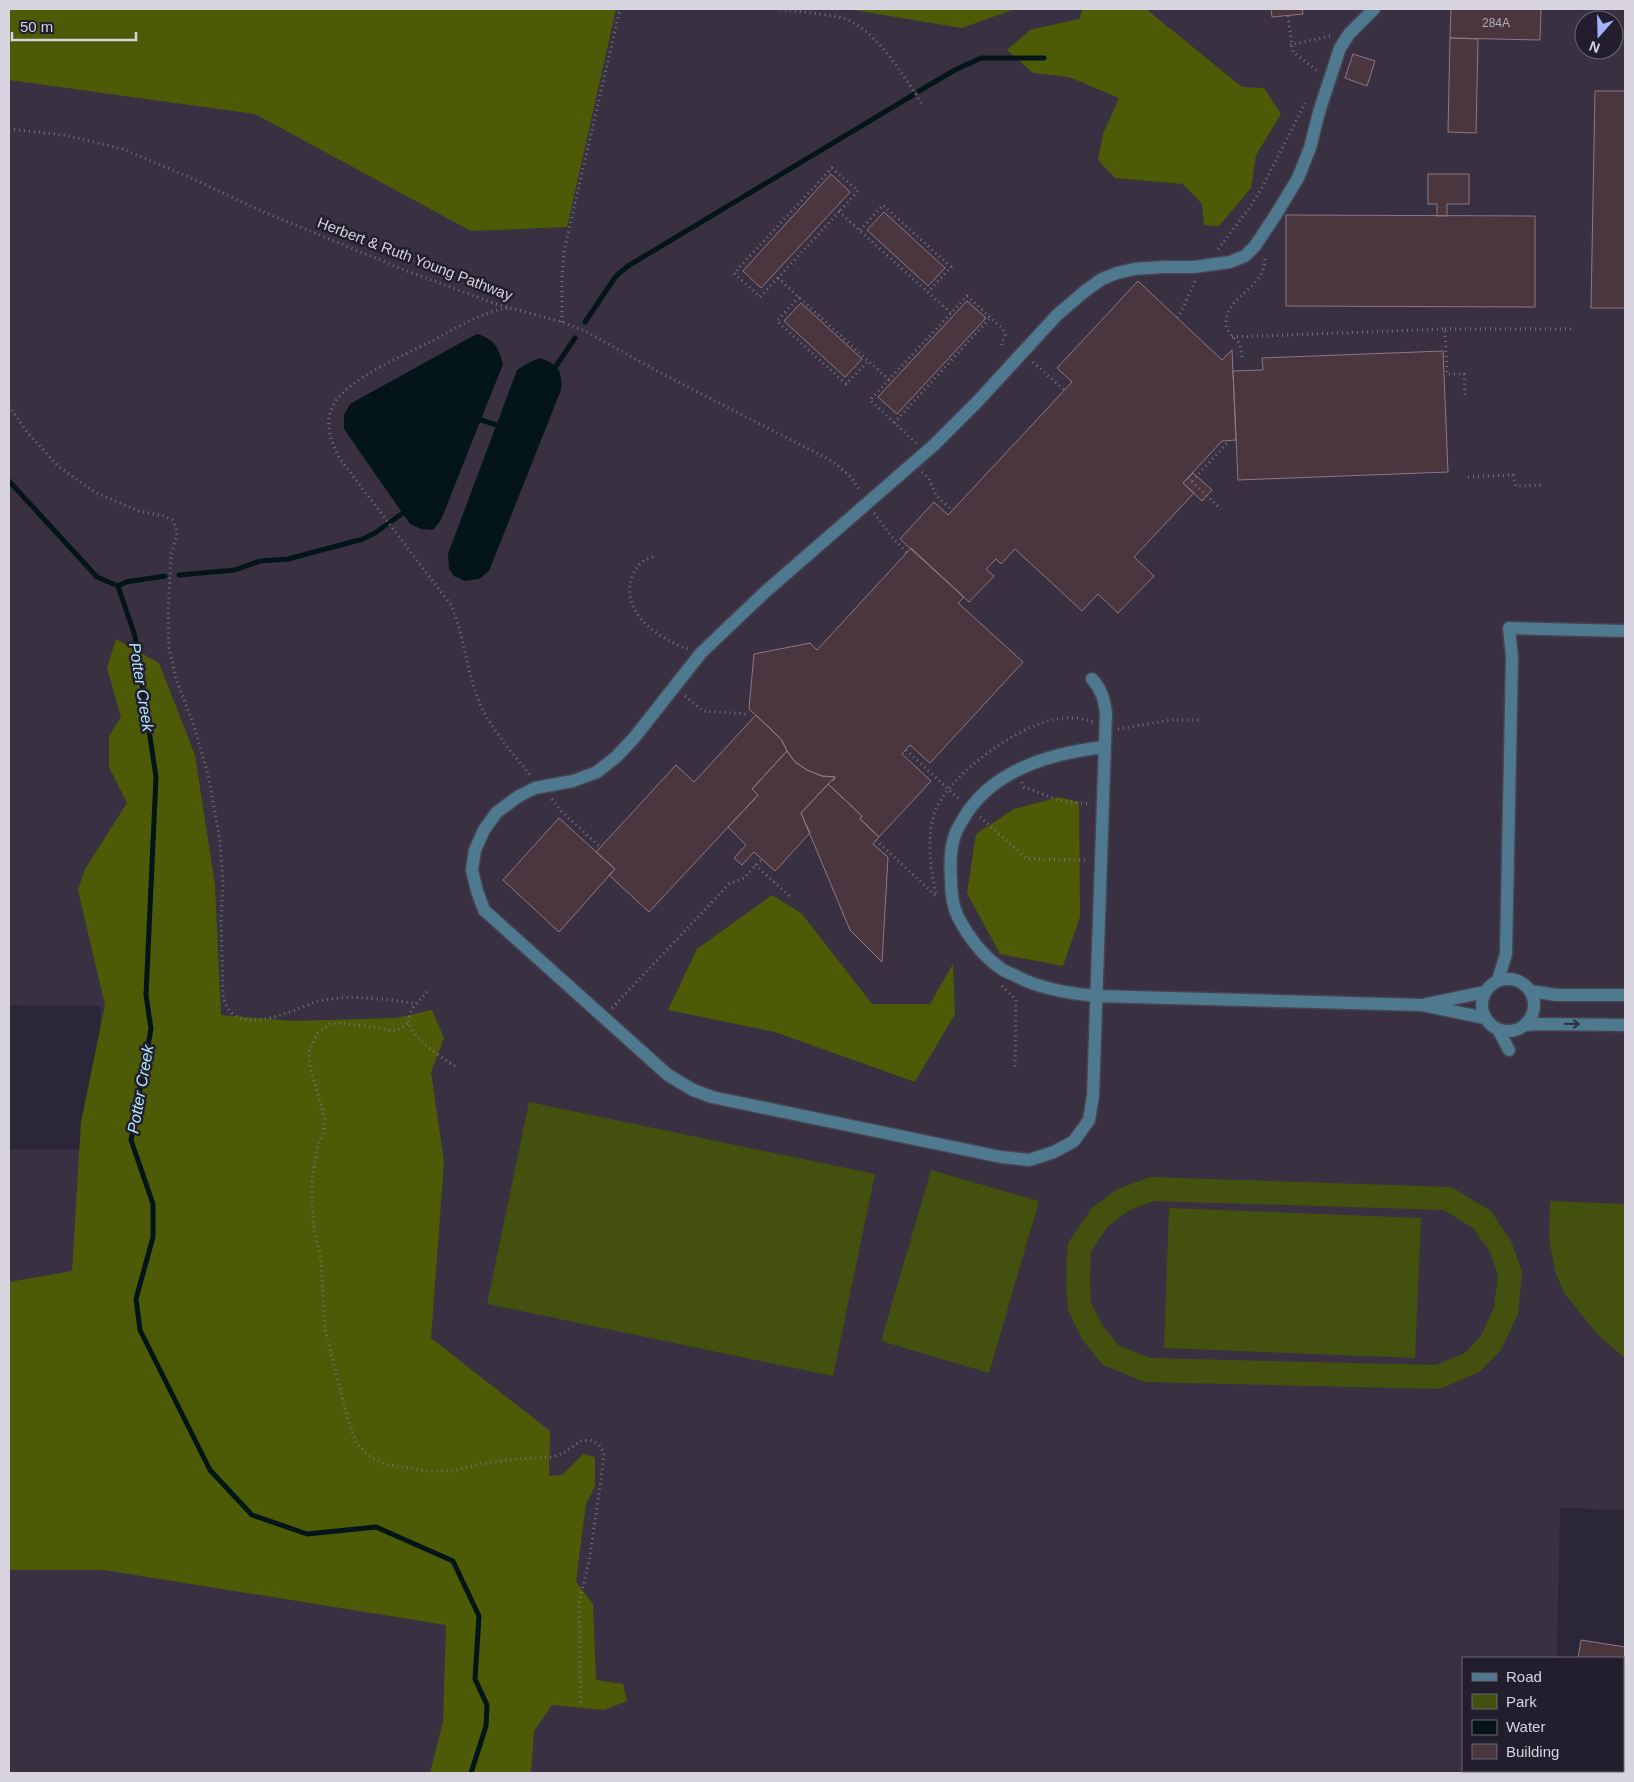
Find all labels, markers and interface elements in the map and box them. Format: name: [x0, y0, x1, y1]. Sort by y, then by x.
scale bar: [12, 10, 136, 42]
north arrow: [1574, 10, 1624, 60]
house number: 284A: [1482, 16, 1510, 30]
text: 50 m: [20, 18, 53, 35]
text: N: [1587, 38, 1602, 56]
street label: Herbert & Ruth Young Pathway: [315, 213, 516, 304]
water label: Potter Creek: [126, 641, 157, 734]
one-way arrow: [1564, 1020, 1580, 1029]
water label: Potter Creek: [124, 1042, 157, 1135]
legend: [1462, 1657, 1624, 1772]
text: Road: [1506, 1668, 1542, 1685]
text: Park: [1506, 1693, 1537, 1710]
text: Water: [1506, 1718, 1545, 1735]
text: Building: [1506, 1743, 1559, 1760]

